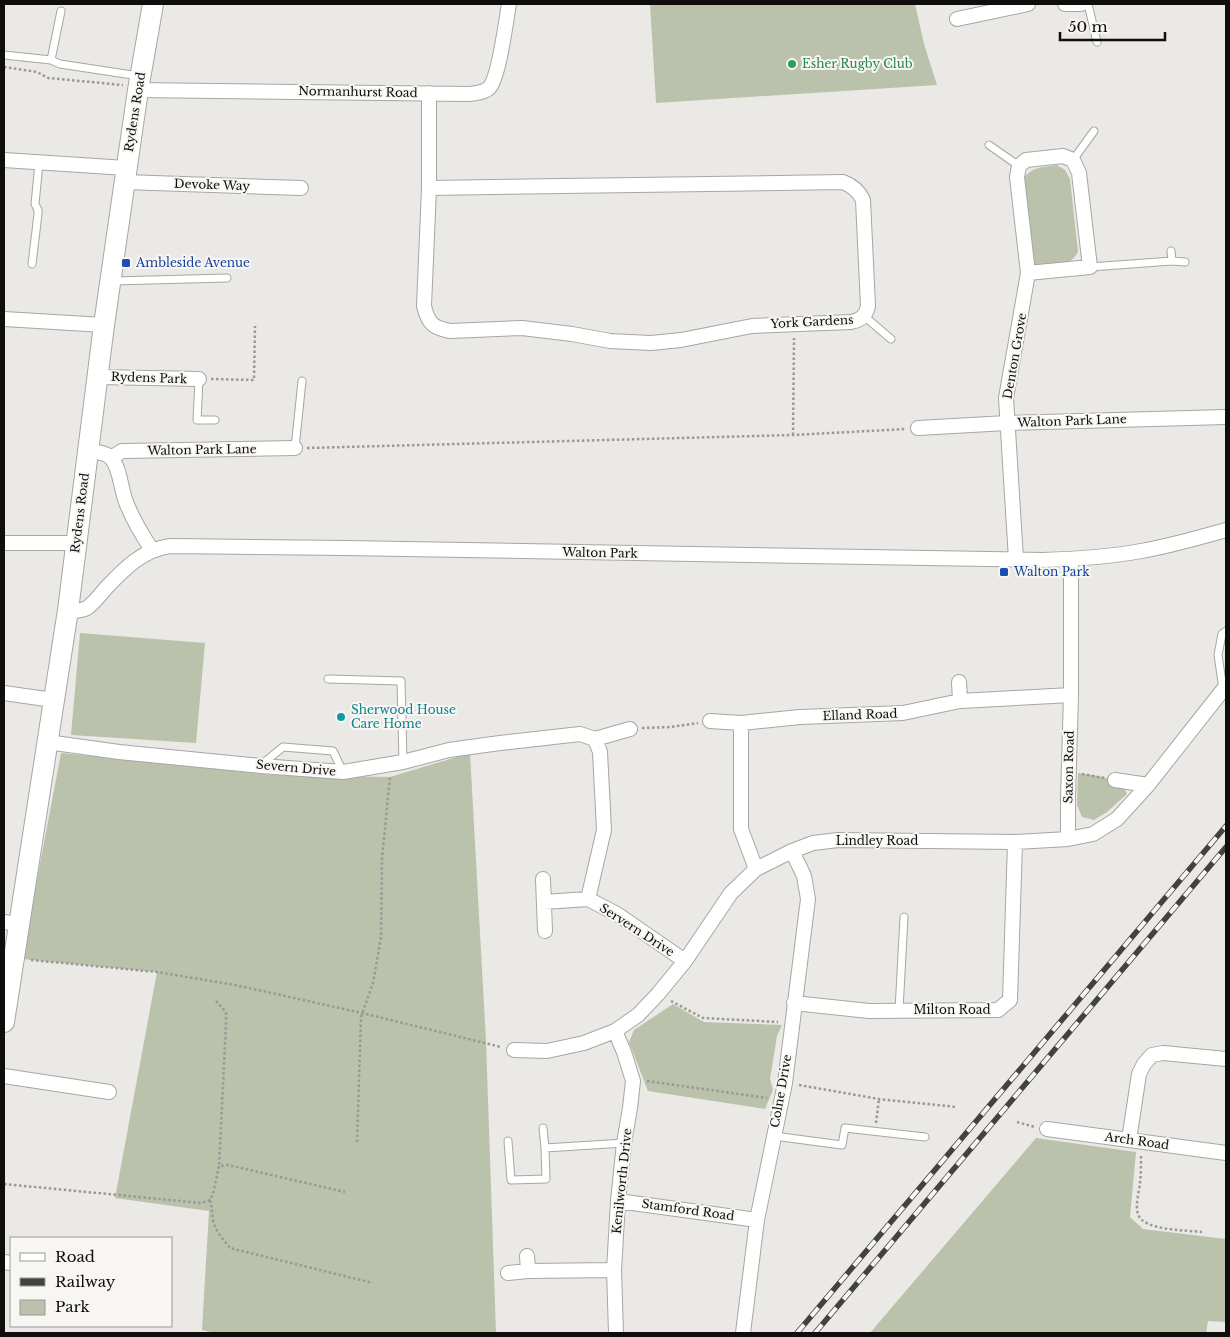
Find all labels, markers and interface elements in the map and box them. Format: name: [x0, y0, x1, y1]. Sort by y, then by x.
scale bar: [1060, 10, 1165, 42]
text: 50 m: [1068, 17, 1108, 36]
place label: Esher Rugby Club: [802, 56, 913, 71]
marker: Esher Rugby Club: [786, 58, 798, 70]
street label: Rydens Road: [121, 71, 148, 153]
street label: Normanhurst Road: [298, 83, 418, 100]
street label: Devoke Way: [174, 176, 251, 193]
place label: Ambleside Avenue: [135, 255, 250, 270]
marker: Ambleside Avenue: [120, 257, 132, 269]
street label: Denton Grove: [1000, 311, 1030, 400]
street label: York Gardens: [769, 312, 854, 331]
street label: Rydens Park: [111, 369, 188, 386]
street label: Walton Park Lane: [1016, 411, 1127, 430]
street label: Walton Park Lane: [146, 441, 257, 458]
street label: Rydens Road: [67, 472, 92, 554]
street label: Walton Park: [561, 544, 639, 561]
place label: Walton Park: [1013, 564, 1090, 579]
marker: Walton Park: [998, 566, 1010, 578]
place label: Sherwood House Care Home: [351, 702, 456, 731]
street label: Elland Road: [822, 706, 898, 723]
marker: Sherwood House Care Home: [335, 711, 347, 723]
street label: Saxon Road: [1060, 730, 1077, 804]
street label: Severn Drive: [255, 757, 337, 778]
street label: Lindley Road: [836, 833, 918, 848]
street label: Servern Drive: [597, 900, 678, 959]
street label: Milton Road: [913, 1002, 991, 1017]
street label: Colne Drive: [767, 1053, 794, 1129]
street label: Kenilworth Drive: [608, 1127, 635, 1235]
street label: Arch Road: [1103, 1128, 1170, 1152]
street label: Stamford Road: [641, 1196, 735, 1223]
legend: [10, 1237, 172, 1327]
text: Road: [55, 1247, 95, 1266]
text: Railway: [55, 1272, 116, 1291]
text: Park: [55, 1297, 91, 1316]

